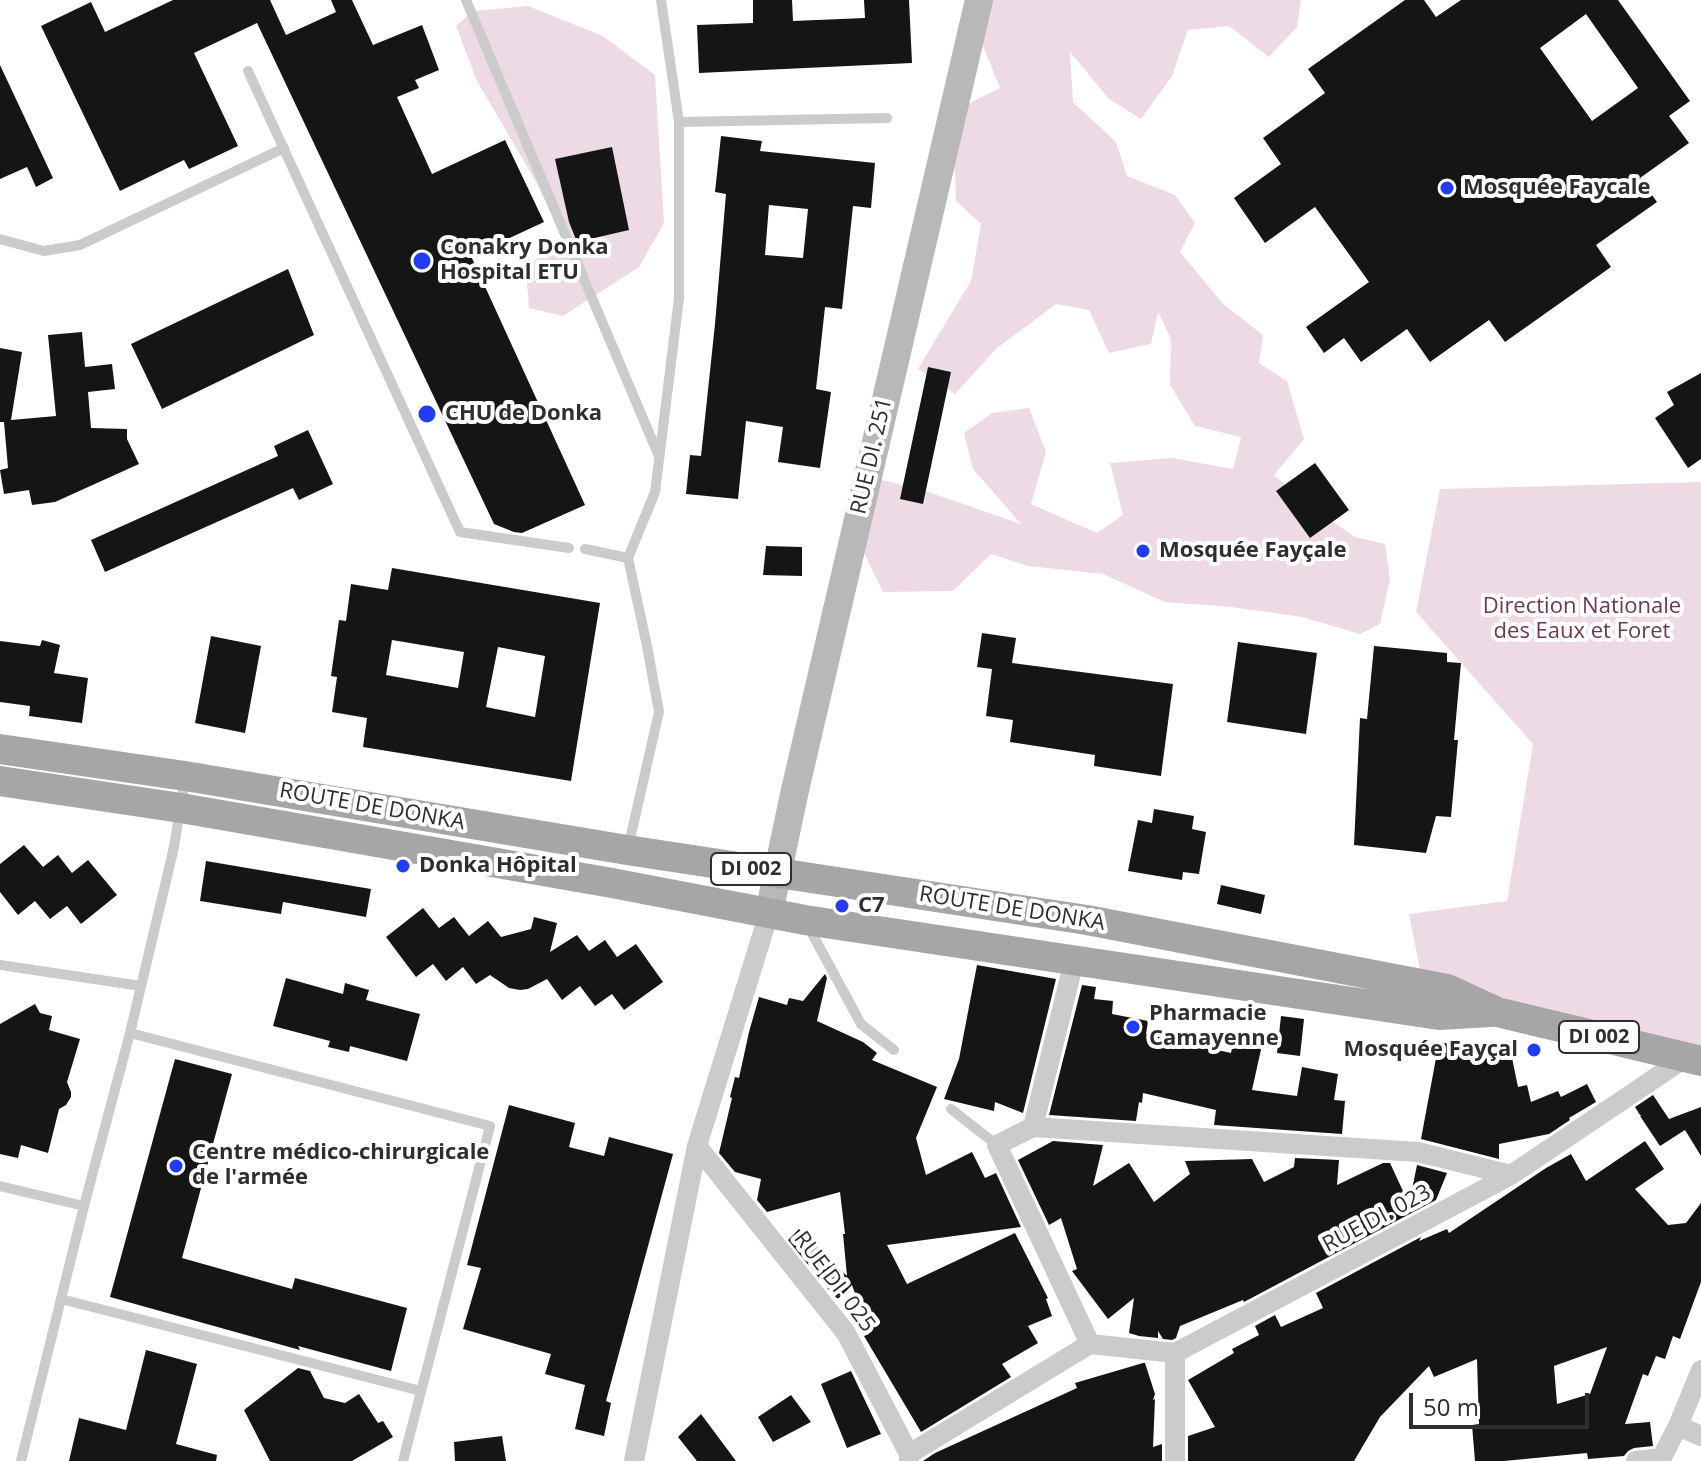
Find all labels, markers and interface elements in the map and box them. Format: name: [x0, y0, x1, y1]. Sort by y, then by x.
place label: Mosquée Faycale: [1463, 175, 1651, 201]
marker: Mosquée Faycale: [1438, 179, 1456, 197]
place label: Conakry Donka Hospital ETU: [440, 235, 609, 286]
marker: Conakry Donka Hospital ETU: [411, 250, 433, 272]
street label: RUE DI. 251: [846, 395, 898, 517]
place label: CHU de Donka: [445, 401, 602, 427]
marker: CHU de Donka: [416, 403, 438, 425]
place label: Mosquée Fayçale: [1159, 538, 1347, 564]
marker: Mosquée Fayçale: [1134, 542, 1152, 560]
park label: Direction Nationale des Eaux et Foret: [1483, 594, 1681, 646]
street label: ROUTE DE DONKA: [277, 778, 467, 836]
place label: Donka Hôpital: [419, 853, 577, 879]
road number: DI 002: [711, 853, 791, 885]
marker: Donka Hôpital: [394, 857, 412, 875]
street label: ROUTE DE DONKA: [917, 881, 1107, 937]
place label: C7: [858, 893, 885, 919]
marker: C7: [833, 897, 851, 915]
place label: Pharmacie Camayenne: [1149, 1001, 1279, 1052]
marker: Pharmacie Camayenne: [1124, 1018, 1142, 1036]
road number: DI 002: [1559, 1021, 1639, 1053]
place label: Mosquée Fayçal: [1343, 1037, 1518, 1063]
marker: Mosquée Fayçal: [1525, 1041, 1543, 1059]
place label: Centre médico-chirurgicale de l'armée: [192, 1140, 489, 1192]
marker: Centre médico-chirurgicale de l'armée: [167, 1157, 185, 1175]
street label: RUE DI. 023: [1318, 1179, 1436, 1259]
street label: RUE DI. 025: [788, 1227, 880, 1337]
scale bar: [1413, 1377, 1593, 1427]
text: 50 m: [1423, 1390, 1479, 1423]

